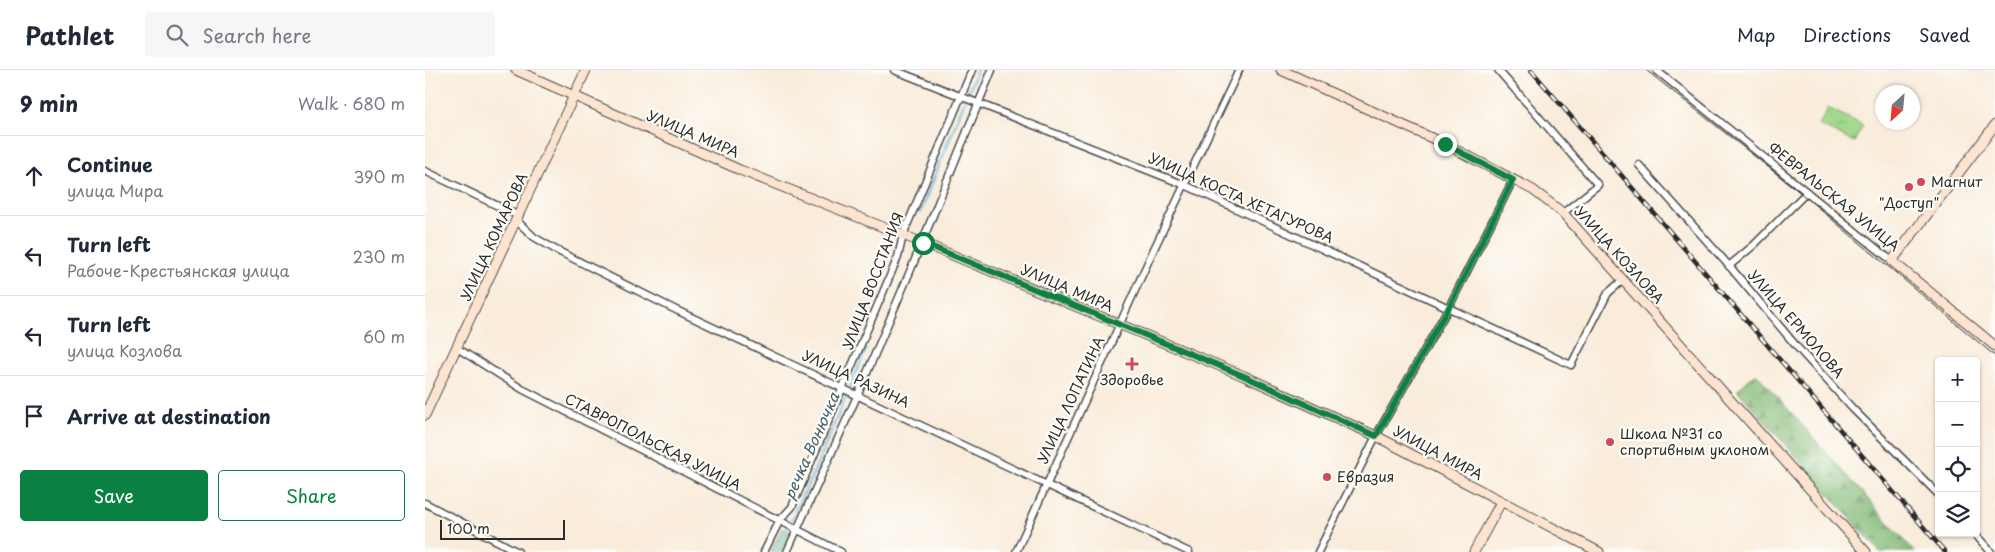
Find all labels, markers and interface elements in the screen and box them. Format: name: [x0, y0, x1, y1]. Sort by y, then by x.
search box: [145, 12, 495, 57]
text: Pathlet: [25, 17, 115, 53]
icon: search: [163, 21, 191, 49]
text: Search here: [203, 21, 311, 49]
text: Map: [1737, 21, 1775, 48]
text: Directions: [1803, 21, 1891, 48]
text: Saved: [1919, 21, 1970, 48]
north arrow: [1875, 85, 1920, 130]
text: 9 min: [20, 87, 78, 119]
text: Walk · 680 m: [298, 91, 405, 115]
street label: УЛИЦА МИРА: [644, 105, 743, 163]
route end: [1434, 133, 1457, 156]
street label: ФЕВРАЛЬСКАЯ УЛИЦА: [1764, 137, 1905, 256]
street label: УЛИЦА КОСТА ХЕТАГУРОВА: [1145, 147, 1337, 248]
text: Continue: [67, 150, 153, 178]
icon: ahead: [20, 162, 48, 190]
text: 390 m: [354, 164, 405, 188]
street label: УЛИЦА КОМАРОВА: [455, 169, 532, 304]
place label: Магнит: [1931, 171, 1983, 192]
marker: Магнит: [1915, 176, 1927, 188]
text: улица Мира: [67, 178, 163, 202]
marker: "Доступ": [1903, 181, 1915, 193]
place label: "Доступ": [1879, 192, 1939, 213]
street label: УЛИЦА КОЗЛОВА: [1570, 201, 1669, 308]
street label: УЛИЦА ВОССТАНИЯ: [837, 209, 908, 352]
text: Turn left: [67, 230, 151, 258]
route start: [912, 232, 935, 255]
icon: left: [20, 242, 48, 270]
text: 230 m: [353, 244, 405, 268]
text: Рабоче-Крестьянская улица: [67, 258, 290, 282]
street label: УЛИЦА МИРА: [1018, 259, 1117, 317]
street label: УЛИЦА ЕРМОЛОВА: [1743, 265, 1849, 382]
text: Turn left: [67, 310, 151, 338]
icon: left: [20, 322, 48, 350]
text: 60 m: [363, 324, 405, 348]
street label: УЛИЦА ЛОПАТИНА: [1032, 333, 1109, 467]
text: улица Козлова: [67, 338, 182, 362]
street label: УЛИЦА РАЗИНА: [799, 345, 913, 413]
map controls: [1935, 357, 1980, 537]
button: +: [1935, 357, 1980, 402]
marker: Здоровье: [1126, 358, 1138, 370]
place label: Здоровье: [1099, 369, 1164, 390]
street label: СТАВРОПОЛЬСКАЯ УЛИЦА: [561, 388, 745, 495]
water label: речка Вонючка: [777, 388, 845, 502]
icon: arrive: [20, 402, 48, 430]
text: Arrive at destination: [67, 402, 271, 430]
button: −: [1935, 402, 1980, 447]
street label: УЛИЦА МИРА: [1390, 420, 1487, 485]
place label: Школа №31 со спортивным уклоном: [1620, 423, 1769, 460]
marker: Школа №31 со спортивным уклоном: [1604, 436, 1616, 448]
button: locate: [1935, 447, 1980, 492]
place label: Евразия: [1337, 466, 1394, 487]
button: Save: [20, 470, 208, 521]
button: Share: [218, 470, 405, 521]
marker: Евразия: [1321, 471, 1333, 483]
button: layers: [1935, 492, 1980, 537]
scale bar: [440, 517, 565, 540]
text: 100 m: [447, 518, 490, 539]

